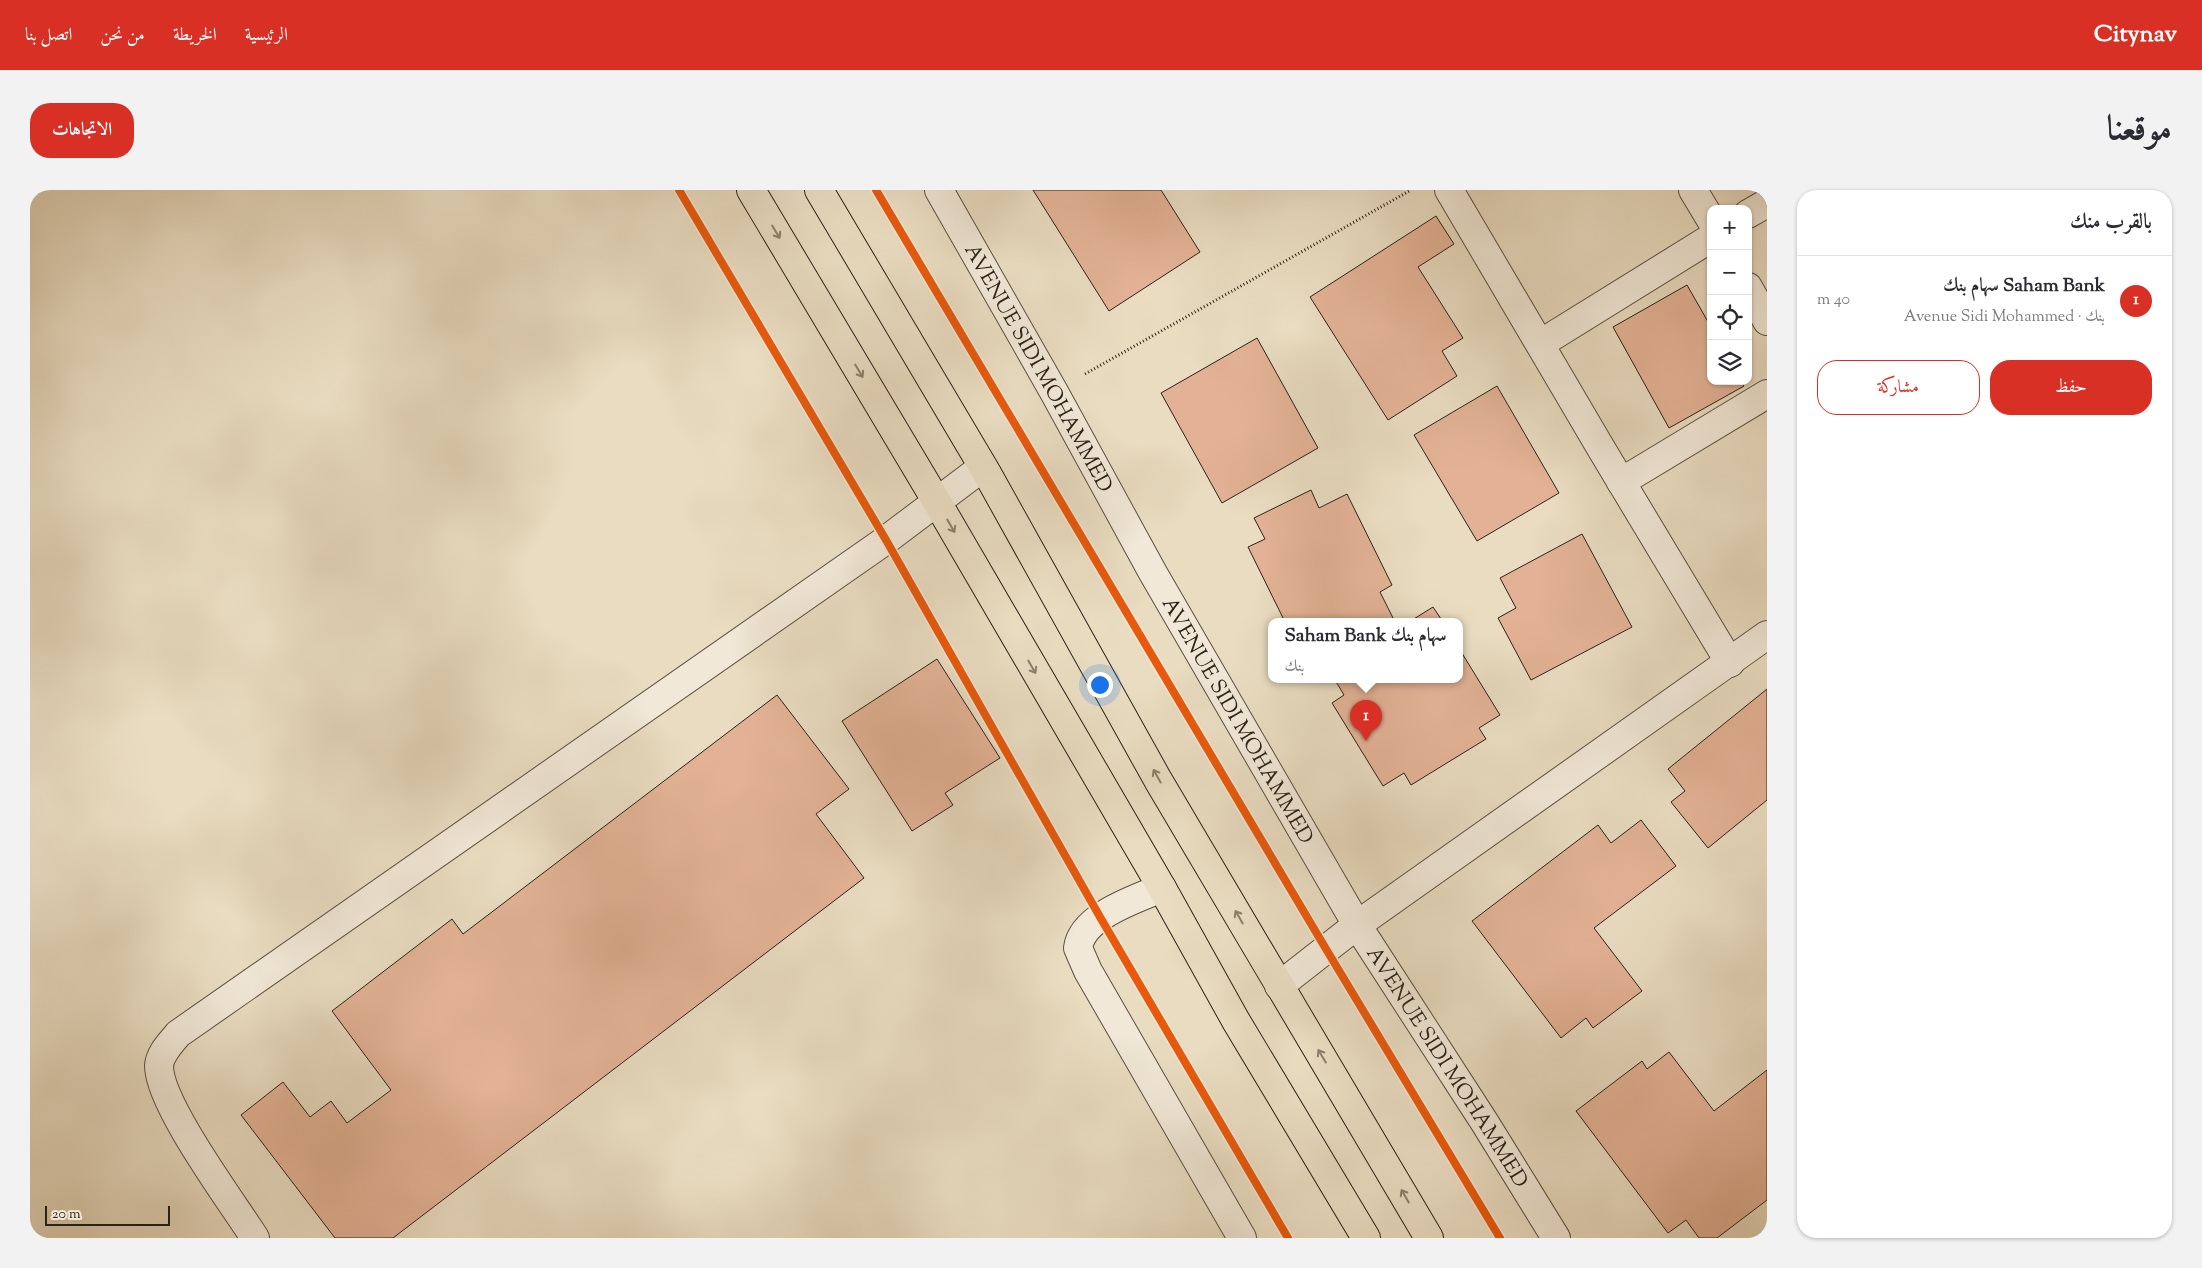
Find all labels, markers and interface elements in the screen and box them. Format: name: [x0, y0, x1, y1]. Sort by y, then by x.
text: Citynav: [2094, 18, 2177, 52]
text: اتصل بنا: [25, 23, 72, 49]
text: من نحن: [100, 23, 145, 49]
text: الخريطة: [173, 23, 217, 49]
text: الرئيسية: [245, 23, 288, 49]
button: الاتجاهات: [30, 103, 134, 158]
text: موقعنا: [2107, 105, 2172, 156]
map controls: [1707, 205, 1752, 385]
button: +: [1707, 205, 1752, 250]
text: بالقرب منك: [2070, 208, 2152, 238]
one-way arrow: [771, 224, 781, 238]
street label: AVENUE SIDI MOHAMMED: [956, 239, 1119, 498]
button: −: [1707, 250, 1752, 295]
text: Saham Bank سهام بنك: [1943, 273, 2105, 300]
text: 40 m: [1817, 289, 1850, 312]
text: 1: [2133, 289, 2139, 312]
button: locate: [1707, 295, 1752, 340]
text: بنك · Avenue Sidi Mohammed: [1904, 306, 2105, 329]
button: layers: [1707, 340, 1752, 385]
button: مشاركة: [1817, 360, 1980, 415]
button: حفظ: [1990, 360, 2152, 415]
one-way arrow: [855, 364, 865, 378]
one-way arrow: [946, 519, 956, 533]
street label: AVENUE SIDI MOHAMMED: [1153, 592, 1320, 850]
popup: [1268, 618, 1463, 683]
text: Saham Bank سهام بنك: [1285, 623, 1446, 650]
text: بنك: [1285, 656, 1304, 679]
one-way arrow: [1027, 659, 1037, 674]
your location: [1087, 672, 1113, 698]
pin: 1: [1350, 700, 1382, 741]
one-way arrow: [1151, 770, 1161, 784]
one-way arrow: [1233, 910, 1243, 924]
street label: AVENUE SIDI MOHAMMED: [1358, 941, 1534, 1194]
one-way arrow: [1316, 1050, 1326, 1064]
one-way arrow: [1399, 1189, 1409, 1204]
scale bar: [45, 1203, 170, 1226]
text: 20 m: [52, 1205, 81, 1225]

